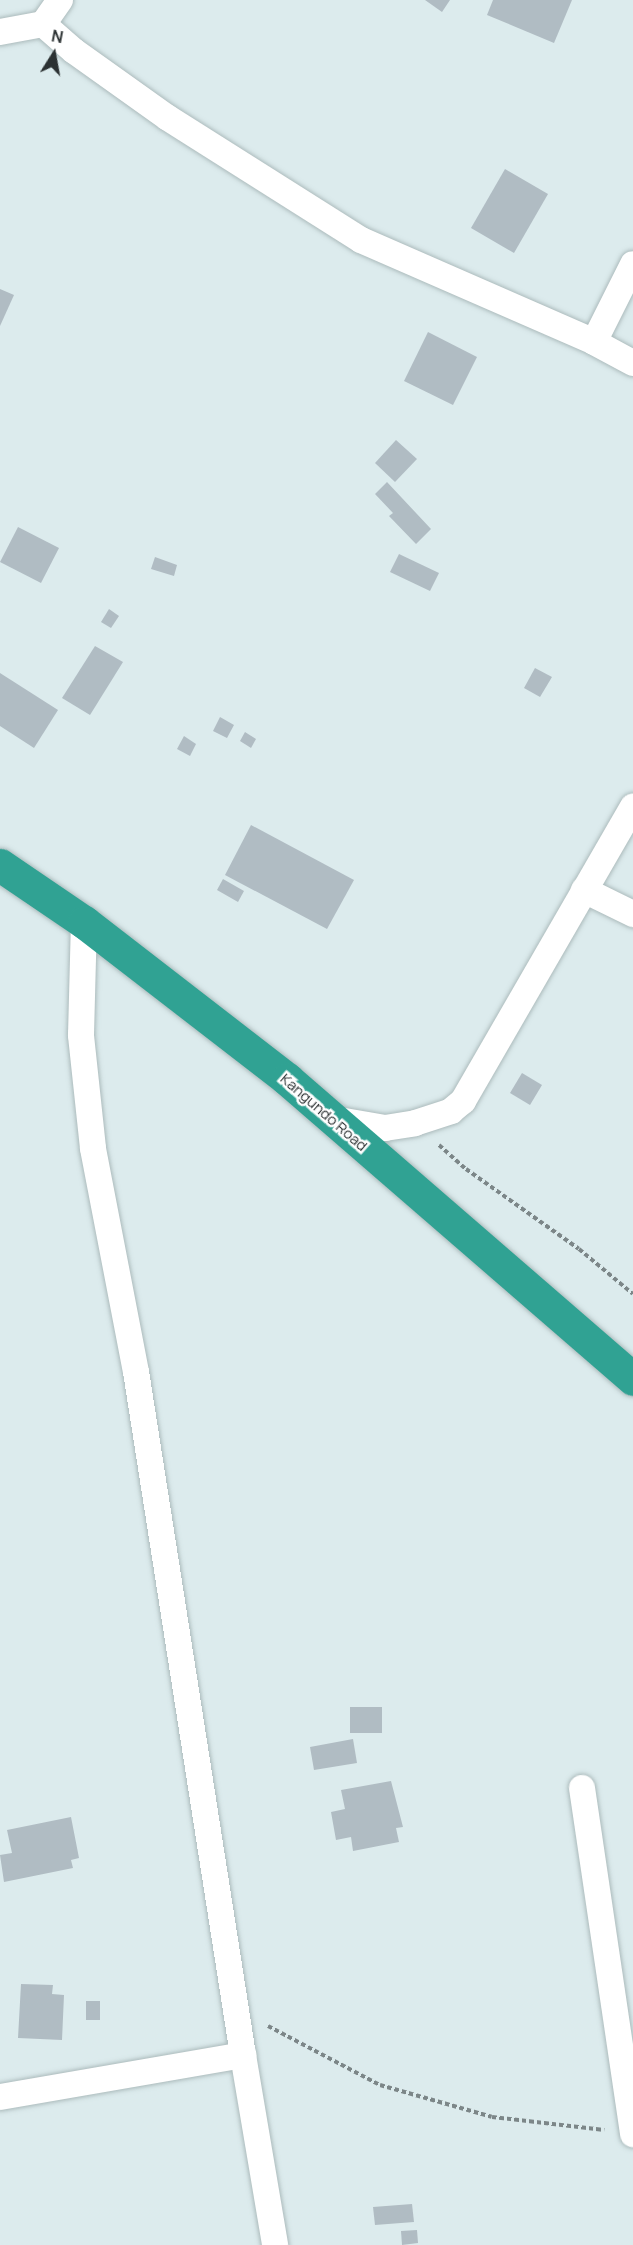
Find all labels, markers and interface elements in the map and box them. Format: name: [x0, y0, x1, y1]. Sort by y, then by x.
north arrow: [24, 24, 84, 84]
text: N: [50, 24, 65, 48]
street label: Kangundo Road: [277, 1069, 371, 1155]

